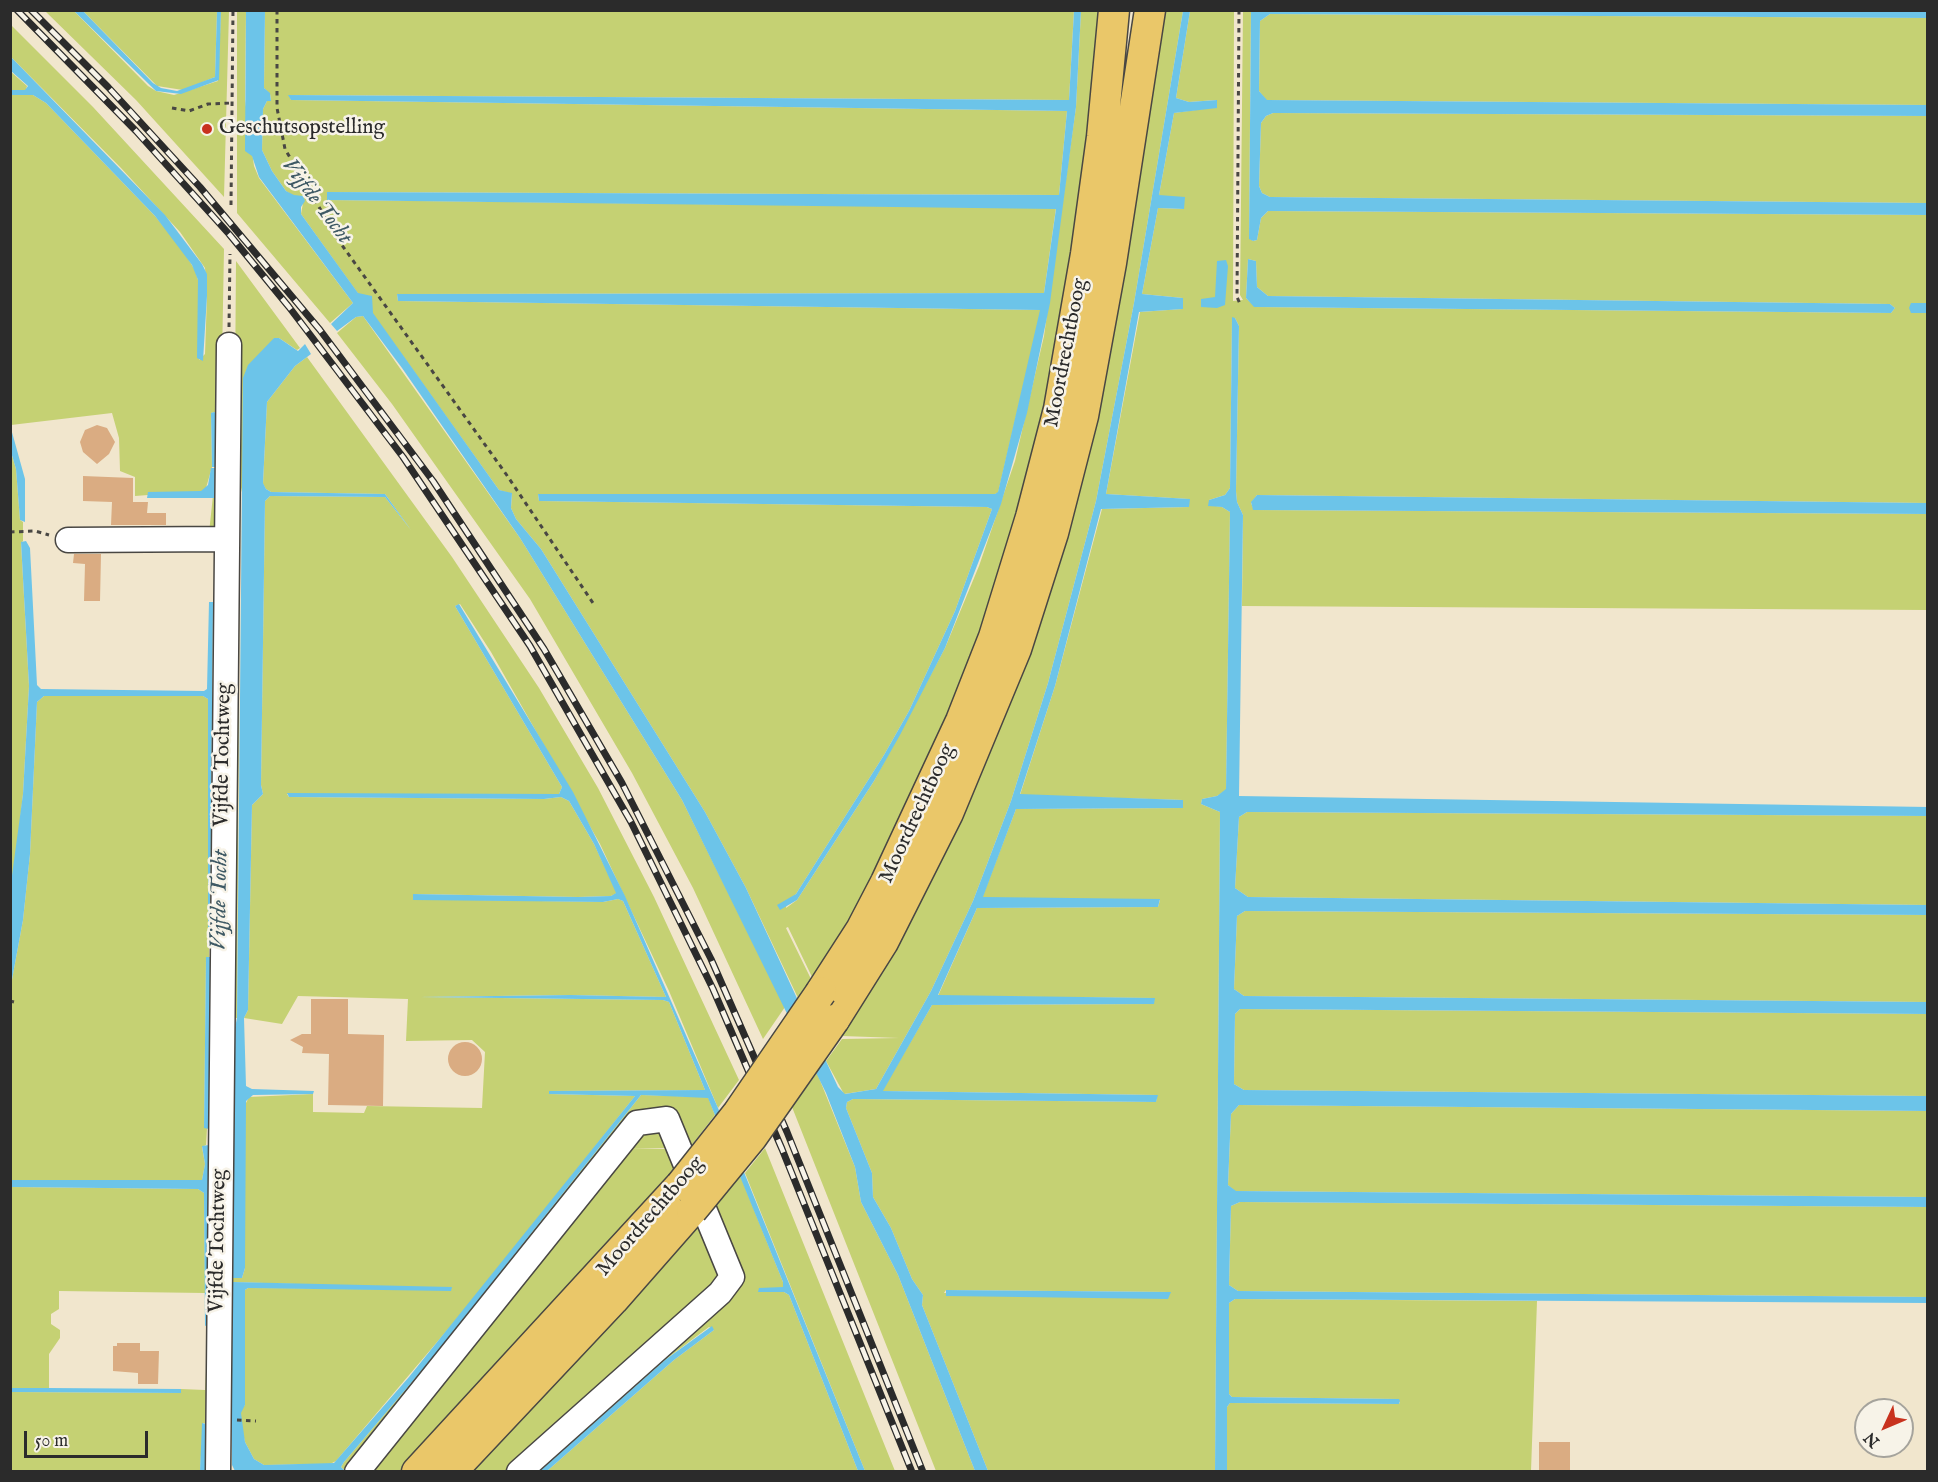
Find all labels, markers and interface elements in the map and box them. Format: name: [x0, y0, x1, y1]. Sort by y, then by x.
place label: Geschutsopstelling: [219, 116, 385, 142]
marker: Geschutsopstelling: [200, 122, 214, 136]
water label: Vijfde Tocht: [275, 154, 357, 250]
street label: Moordrechtboog: [1040, 277, 1094, 429]
street label: Vijfde Tochtweg: [210, 683, 238, 827]
street label: Moordrechtboog: [875, 740, 961, 888]
water label: Vijfde Tocht: [207, 849, 235, 951]
street label: Moordrechtboog: [592, 1152, 710, 1282]
street label: Vijfde Tochtweg: [205, 1169, 233, 1313]
north arrow: [1854, 1398, 1914, 1458]
scale bar: [27, 1419, 152, 1457]
text: N: [1860, 1427, 1884, 1451]
text: 50 m: [35, 1430, 68, 1453]

